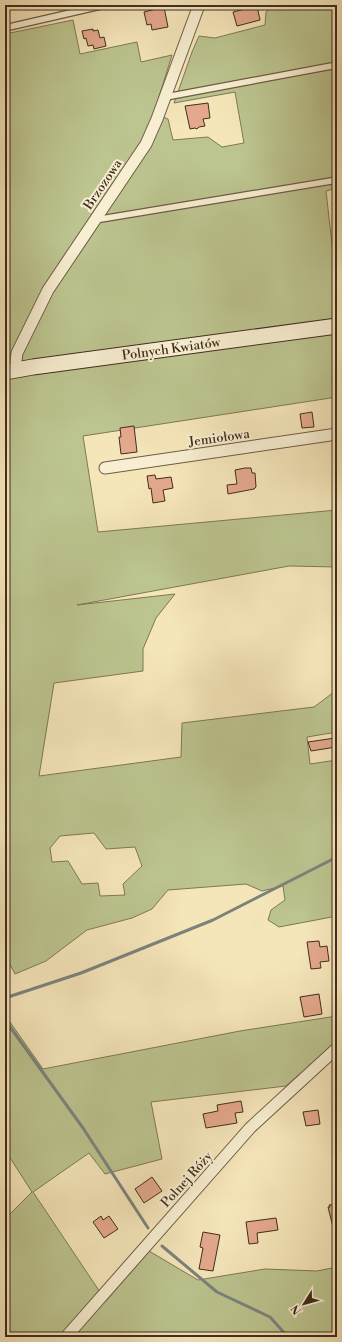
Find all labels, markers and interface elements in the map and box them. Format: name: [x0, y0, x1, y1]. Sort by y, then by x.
street label: Brzozowa: [80, 156, 126, 214]
street label: Polnych Kwiatów: [121, 334, 222, 364]
street label: Jemiołowa: [186, 426, 251, 450]
street label: Polnej Róży: [158, 1148, 216, 1211]
north arrow: [284, 1284, 324, 1324]
text: N: [288, 1301, 305, 1317]

